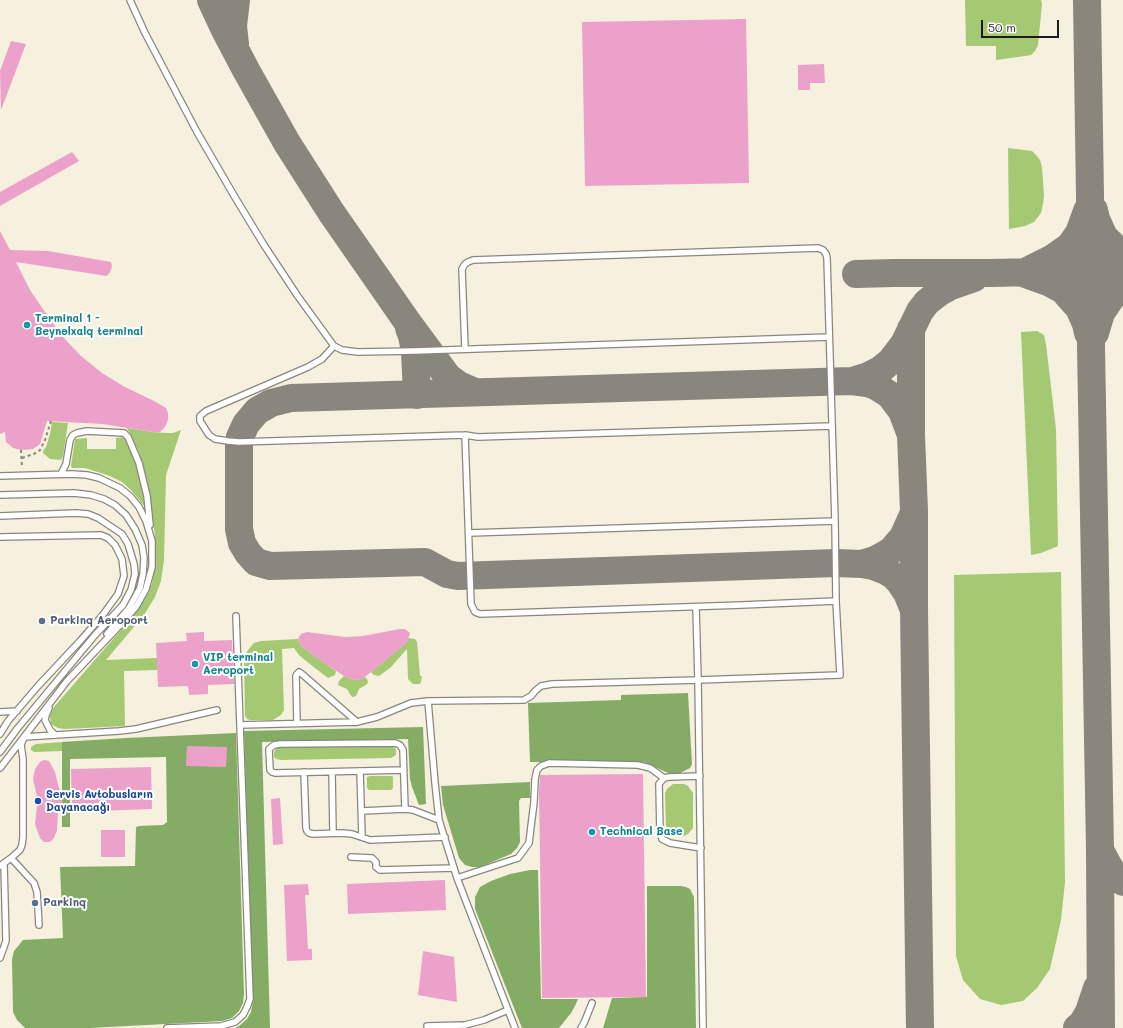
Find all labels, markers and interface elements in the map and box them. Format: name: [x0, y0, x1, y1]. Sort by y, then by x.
scale bar: [983, 12, 1061, 38]
text: 50 m: [988, 19, 1016, 35]
place label: Terminal 1 - Beynəlxalq terminal: [35, 312, 143, 338]
marker: Terminal 1 - Beynəlxalq terminal: [22, 320, 32, 330]
place label: Parkinq Aeroport: [50, 614, 148, 628]
marker: Parkinq Aeroport: [37, 616, 47, 626]
place label: VIP terminal Aeroport: [203, 651, 273, 677]
marker: VIP terminal Aeroport: [190, 659, 200, 669]
place label: Servis Avtobusların Dayanacağı: [46, 788, 153, 814]
marker: Servis Avtobusların Dayanacağı: [33, 796, 43, 806]
place label: Technical Base: [600, 825, 683, 839]
marker: Technical Base: [587, 827, 597, 837]
place label: Parkinq: [43, 896, 86, 910]
marker: Parkinq: [30, 898, 40, 908]

